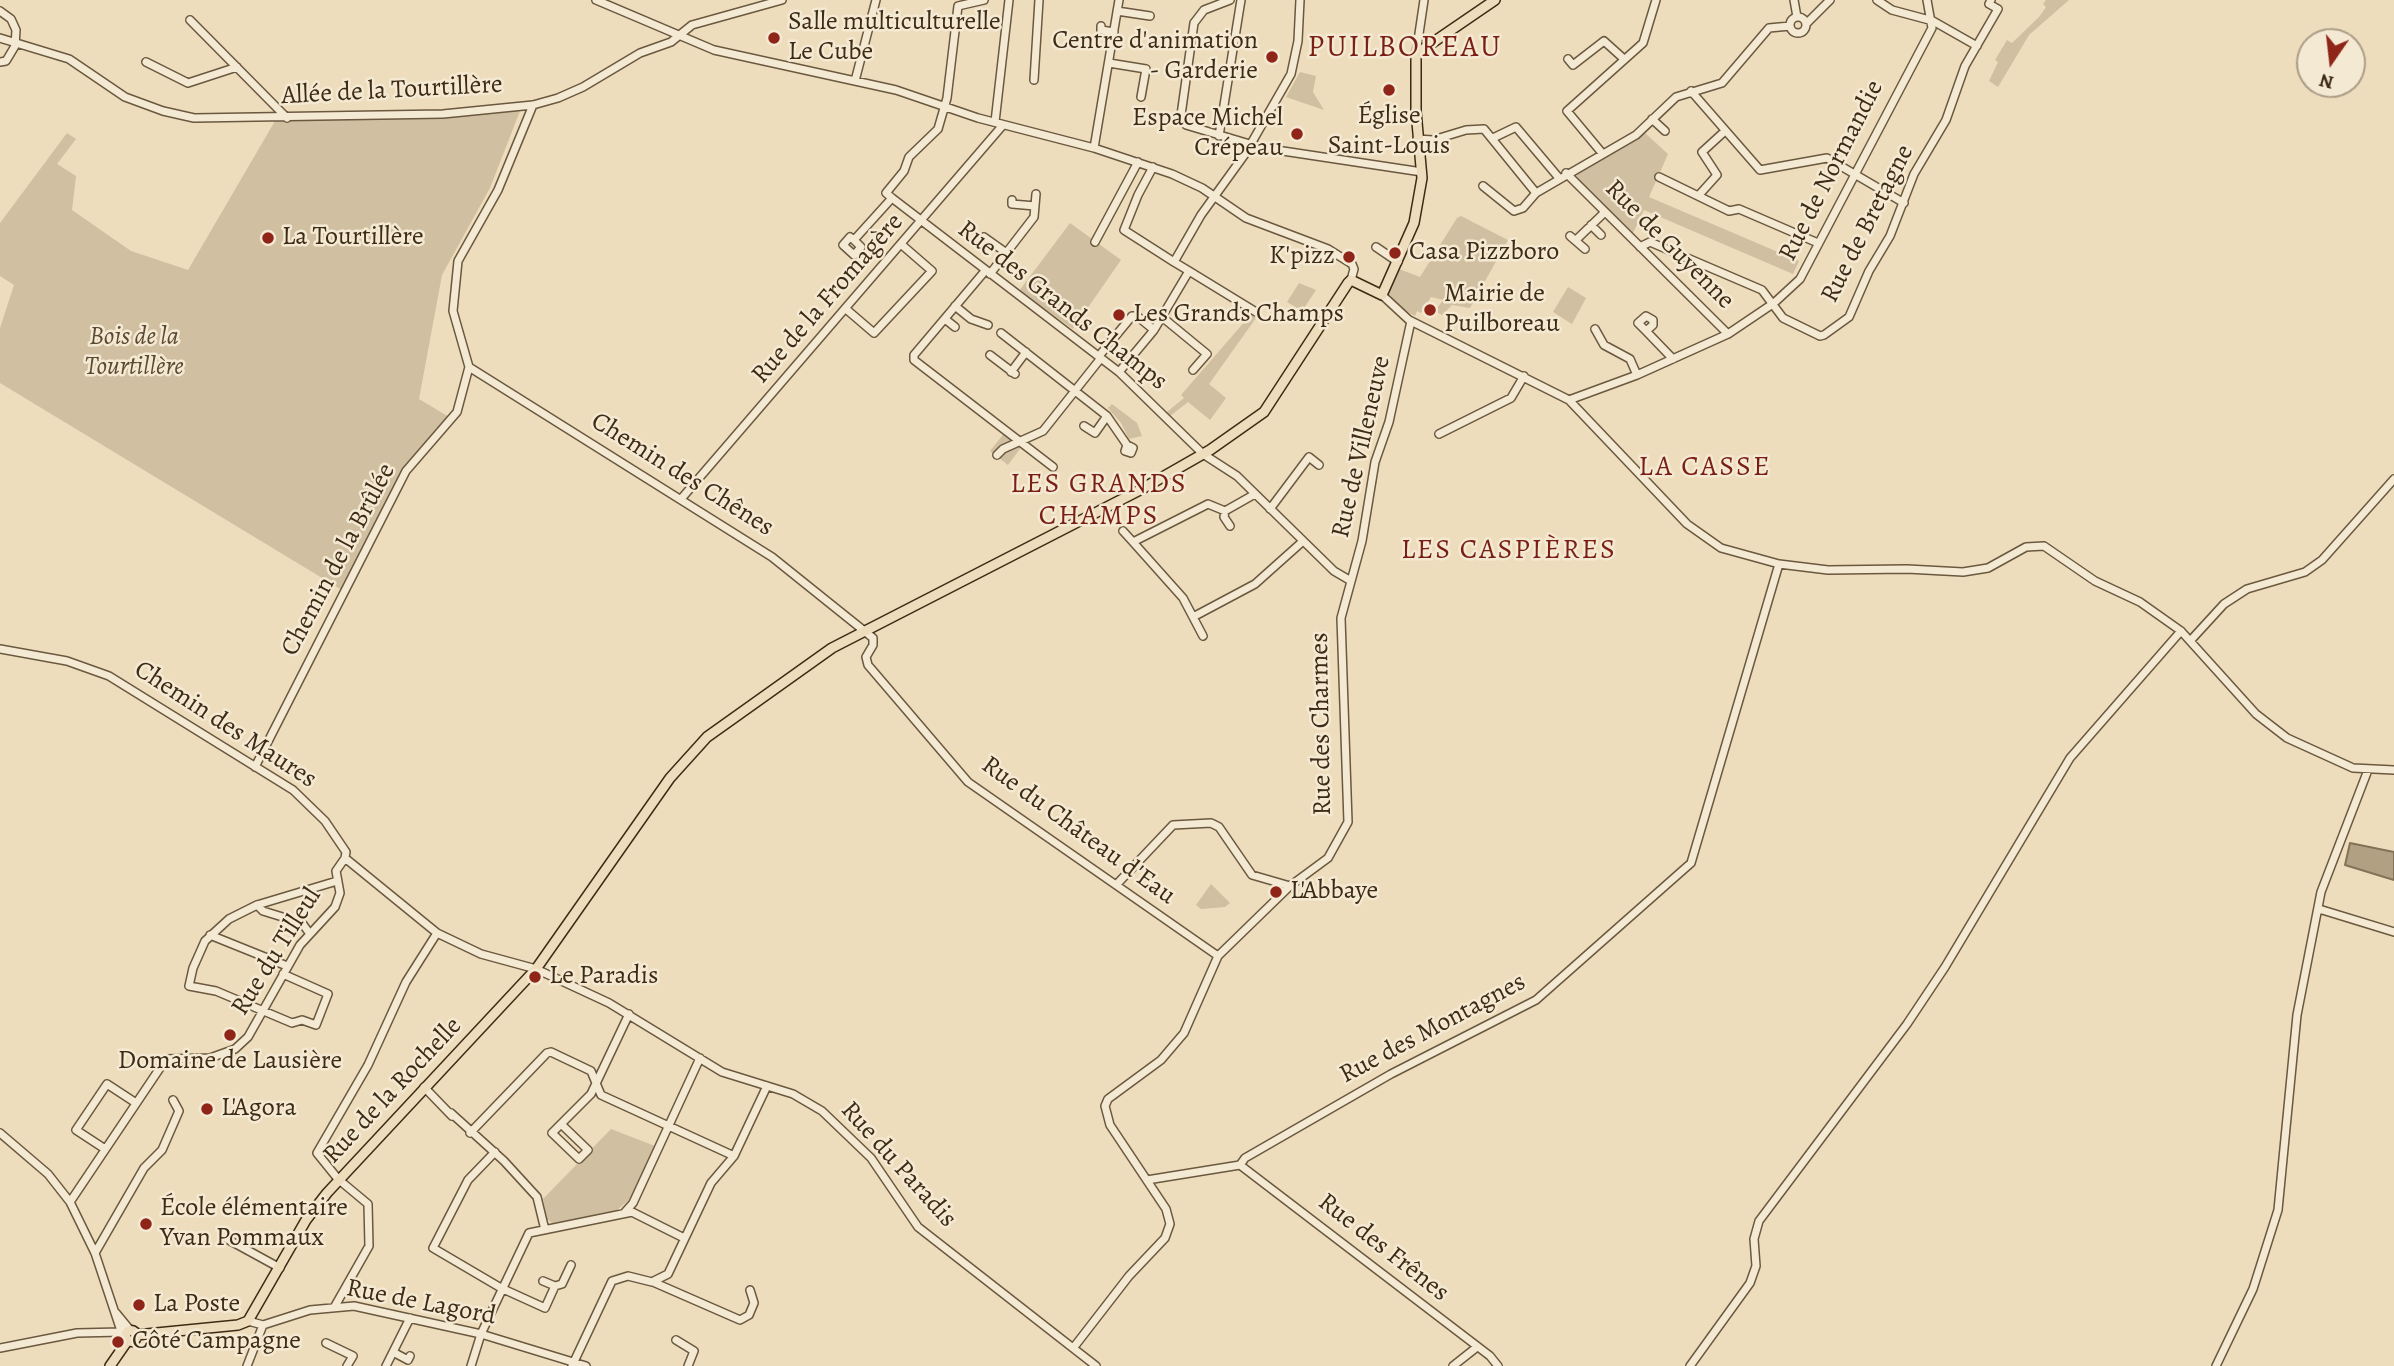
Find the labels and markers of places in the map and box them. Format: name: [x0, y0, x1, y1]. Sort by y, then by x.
place label: Salle multiculturelle Le Cube: [788, 7, 1001, 68]
place label: Centre d'animation - Garderie: [1052, 26, 1258, 88]
marker: Salle multiculturelle Le Cube: [766, 30, 782, 46]
marker: Centre d'animation - Garderie: [1264, 49, 1280, 65]
marker: Église Saint-Louis: [1381, 82, 1397, 98]
place label: Église Saint-Louis: [1328, 101, 1450, 162]
place label: Espace Michel Crépeau: [1132, 103, 1283, 164]
marker: Espace Michel Crépeau: [1289, 126, 1305, 142]
place label: La Tourtillère: [282, 222, 424, 254]
marker: La Tourtillère: [260, 230, 276, 246]
place label: Casa Pizzboro: [1409, 237, 1559, 269]
place label: K'pizz: [1269, 241, 1335, 273]
marker: Casa Pizzboro: [1387, 245, 1403, 261]
marker: K'pizz: [1341, 249, 1357, 265]
place label: Mairie de Puilboreau: [1444, 279, 1560, 340]
place label: Les Grands Champs: [1133, 299, 1344, 331]
marker: Mairie de Puilboreau: [1422, 302, 1438, 318]
marker: Les Grands Champs: [1111, 307, 1127, 323]
place label: L'Abbaye: [1290, 876, 1378, 908]
marker: L'Abbaye: [1268, 884, 1284, 900]
place label: Le Paradis: [549, 961, 658, 993]
marker: Le Paradis: [527, 969, 543, 985]
marker: Domaine de Lausière: [222, 1027, 238, 1043]
place label: Domaine de Lausière: [118, 1046, 342, 1078]
place label: L'Agora: [221, 1093, 297, 1125]
marker: L'Agora: [199, 1101, 215, 1117]
place label: École élémentaire Yvan Pommaux: [160, 1193, 348, 1254]
marker: École élémentaire Yvan Pommaux: [138, 1216, 154, 1232]
place label: La Poste: [153, 1289, 240, 1321]
marker: La Poste: [131, 1297, 147, 1313]
place label: Côté Campagne: [132, 1326, 301, 1358]
marker: Côté Campagne: [110, 1334, 126, 1350]

